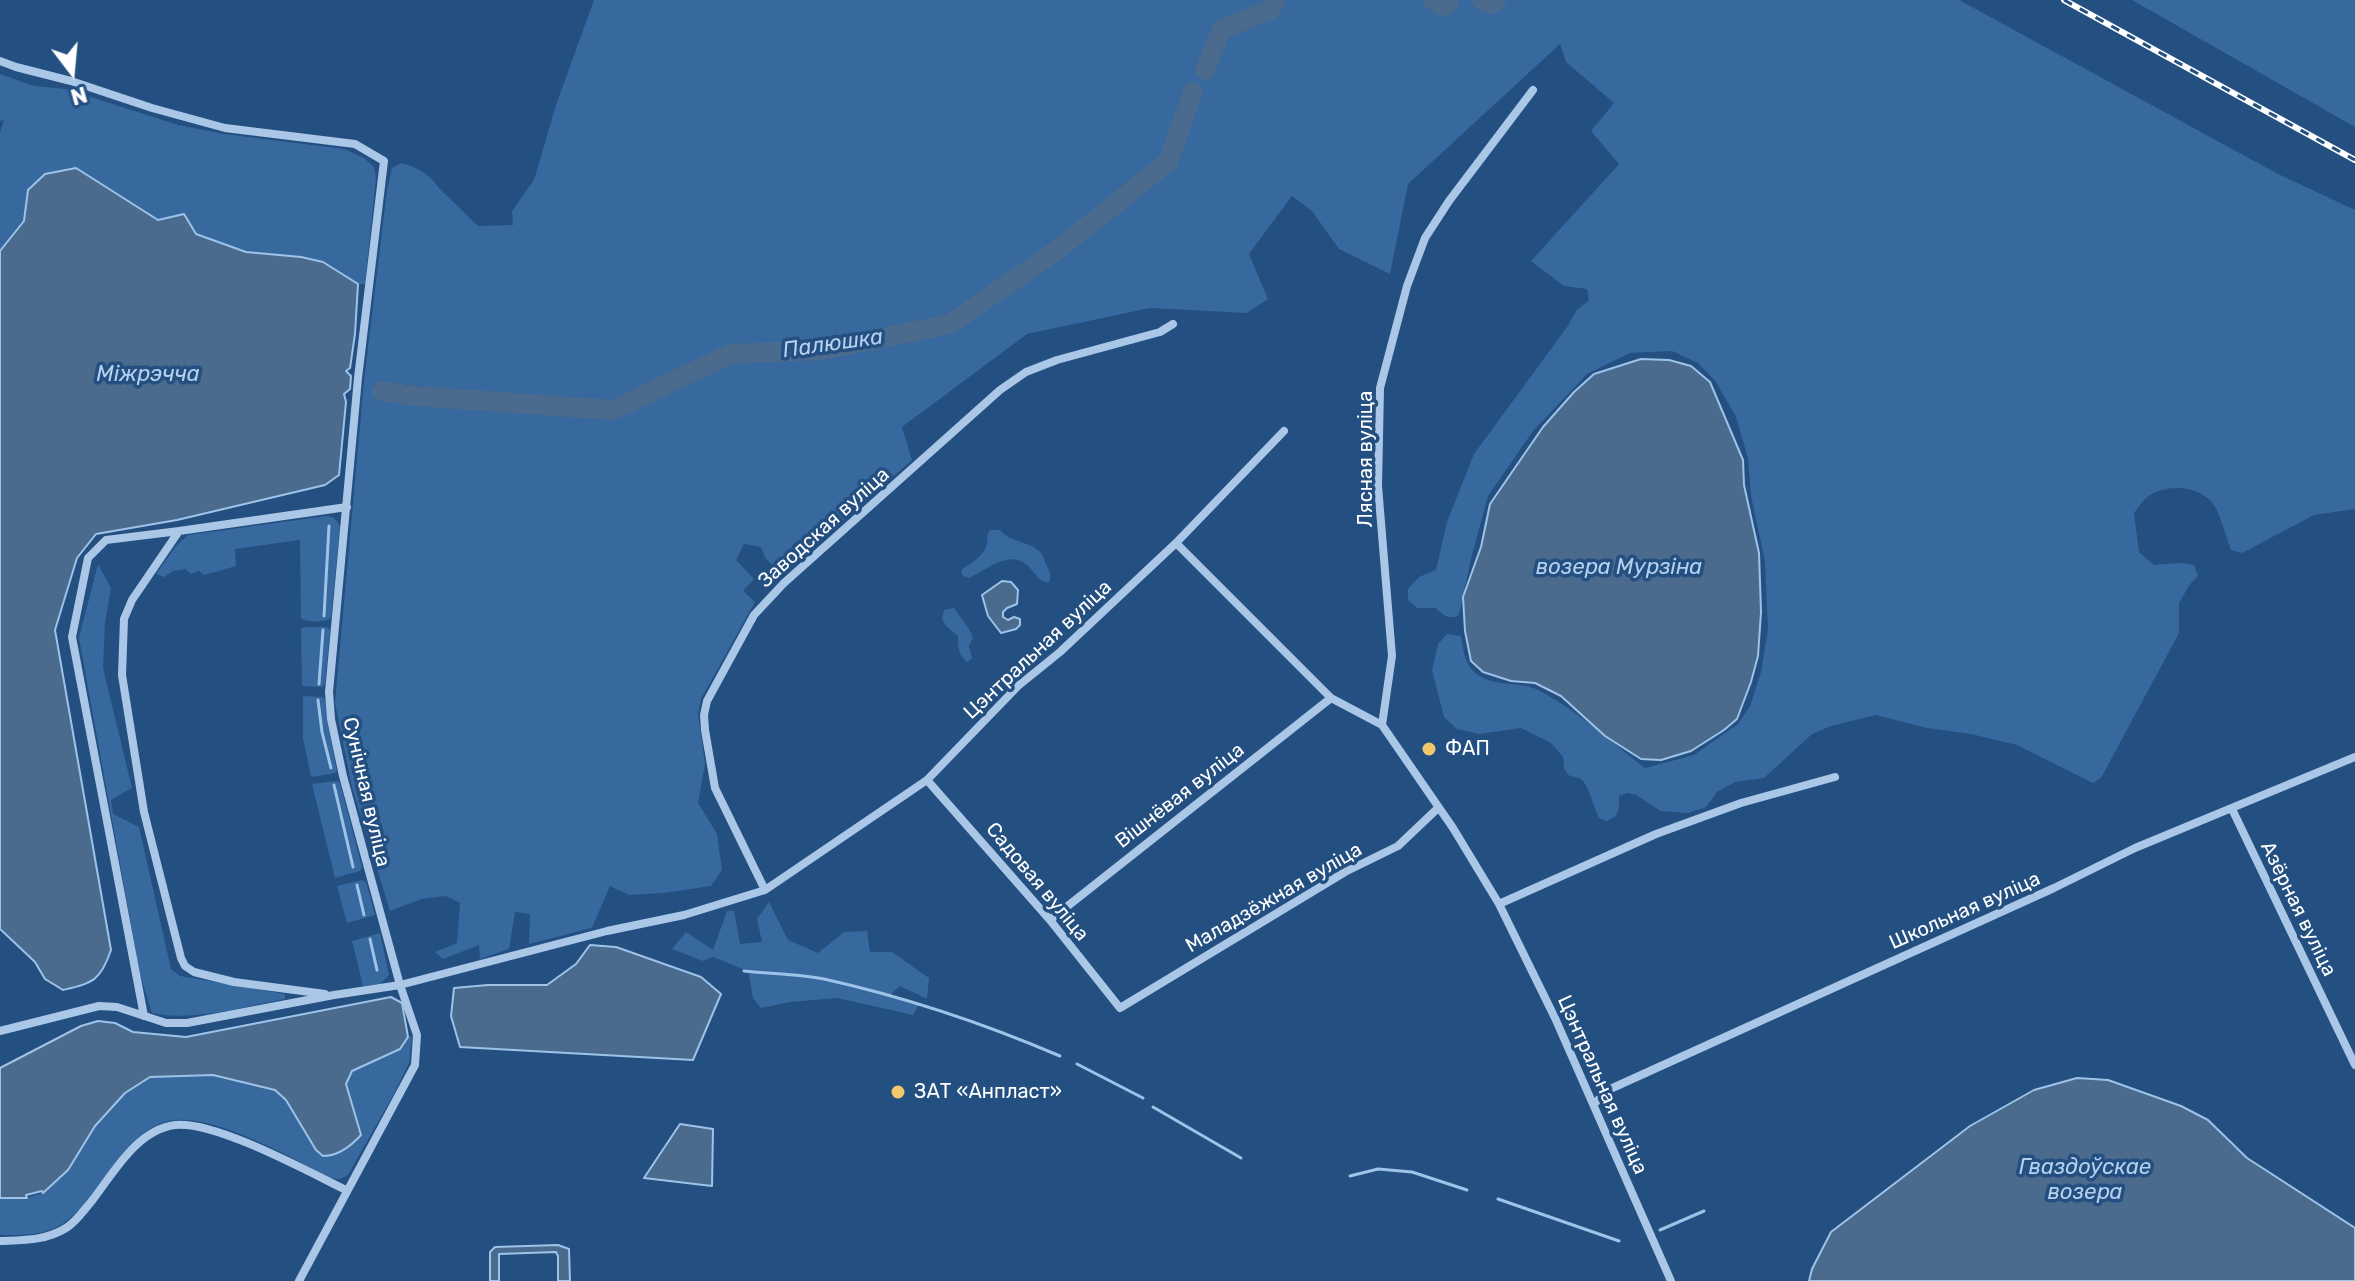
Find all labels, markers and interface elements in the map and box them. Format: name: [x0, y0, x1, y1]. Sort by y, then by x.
north arrow: [32, 32, 112, 112]
text: N: [67, 80, 90, 111]
water label: Палюшка: [781, 324, 885, 364]
water label: Міжрэчча: [96, 362, 200, 388]
street label: Лясная вуліца: [1354, 391, 1378, 527]
street label: Заводская вуліца: [753, 463, 895, 593]
water label: возера Мурзіна: [1536, 555, 1702, 581]
street label: Цэнтральная вуліца: [959, 575, 1117, 725]
street label: Сунічная вуліца: [337, 715, 395, 869]
place label: ФАП: [1445, 737, 1490, 761]
street label: Вішнёвая вуліца: [1111, 738, 1249, 854]
marker: ФАП: [1420, 740, 1438, 758]
street label: Садовая вуліца: [980, 818, 1094, 946]
street label: Маладзёжная вуліца: [1182, 838, 1366, 958]
street label: Азёрная вуліца: [2255, 838, 2341, 980]
street label: Школьная вуліца: [1886, 867, 2044, 955]
street label: Цэнтральная вуліца: [1552, 992, 1652, 1178]
place label: ЗАТ «Анпласт»: [914, 1080, 1062, 1104]
marker: ЗАТ «Анпласт»: [889, 1083, 907, 1101]
water label: Гваздоўскае возера: [2019, 1155, 2151, 1206]

